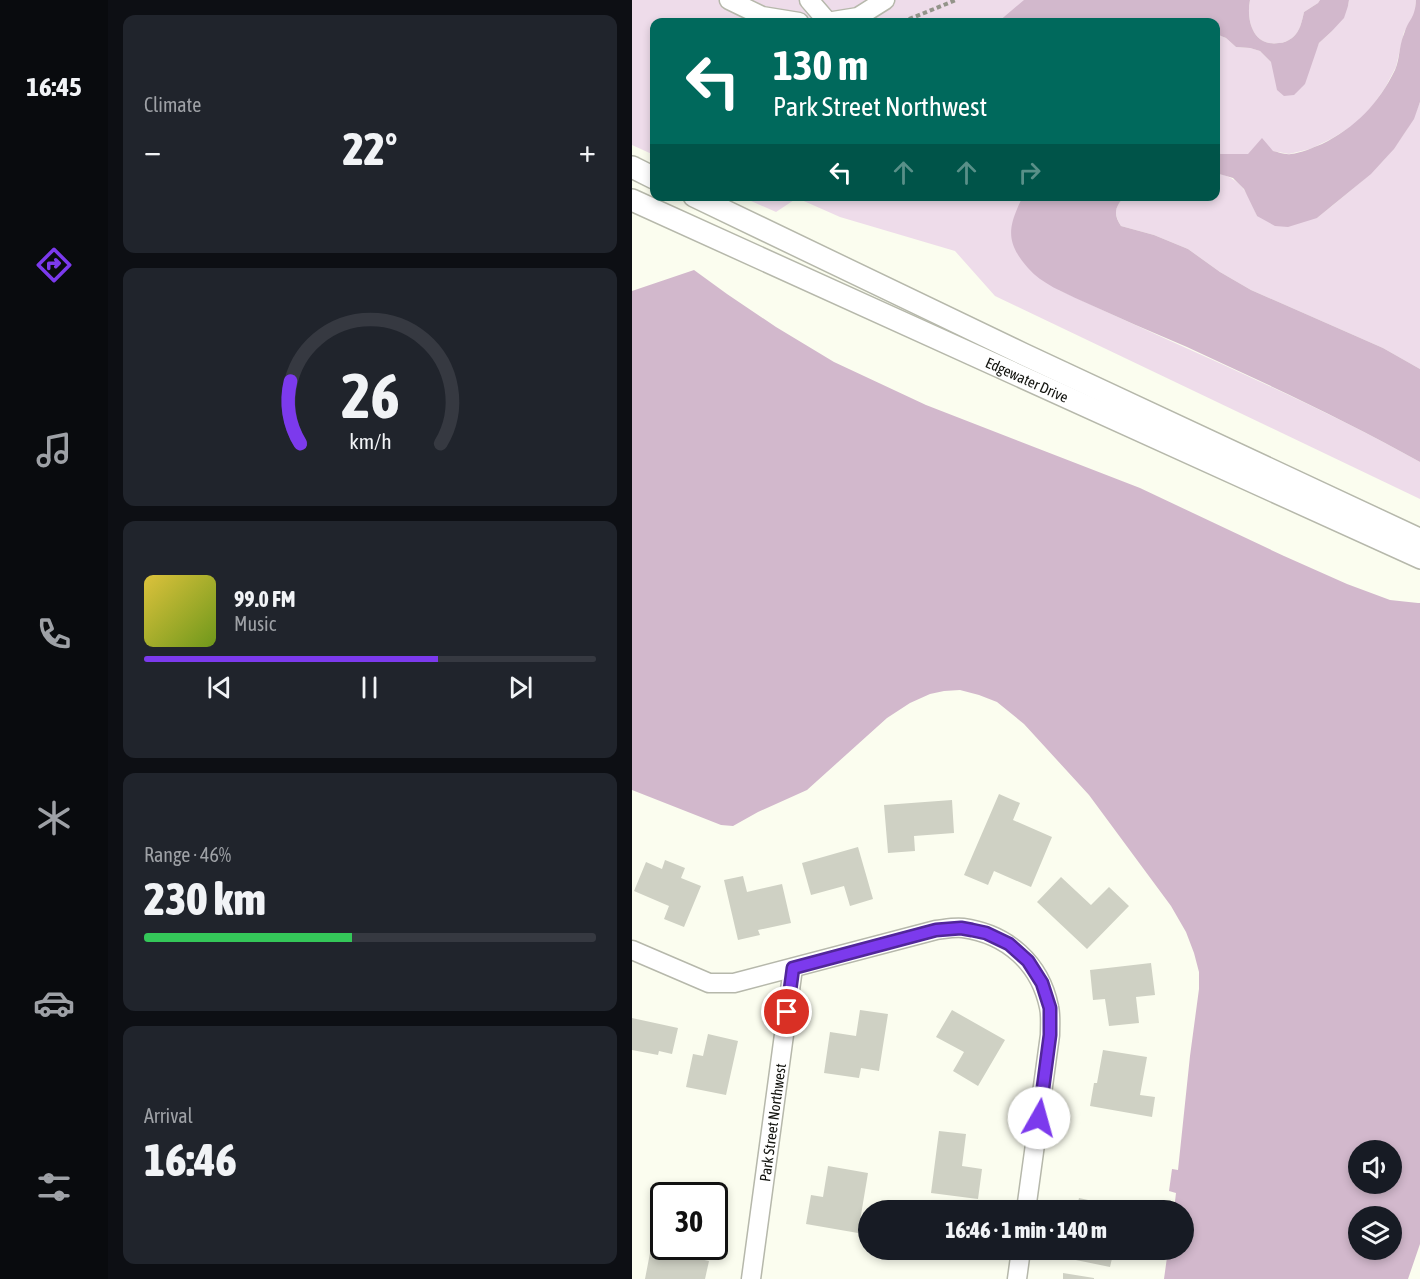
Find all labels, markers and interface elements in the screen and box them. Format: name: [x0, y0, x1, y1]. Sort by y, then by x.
text: 130 m: [773, 41, 868, 89]
icon: left: [674, 42, 752, 120]
text: 16:45: [26, 71, 82, 102]
text: Park Street Northwest: [773, 91, 987, 122]
text: Climate: [144, 93, 201, 116]
text: 22°: [343, 123, 397, 175]
text: −: [144, 131, 161, 169]
text: +: [579, 131, 596, 169]
icon: left: [824, 156, 857, 189]
icon: ahead: [887, 156, 920, 189]
icon: ahead: [950, 156, 983, 189]
icon: right: [1013, 156, 1046, 189]
icon: directions: [33, 244, 75, 286]
street label: Edgewater Drive: [983, 353, 1071, 405]
text: 26: [341, 360, 399, 431]
icon: music: [33, 429, 75, 471]
text: km/h: [349, 429, 391, 454]
text: 99.0 FM: [234, 586, 296, 612]
text: Music: [234, 612, 276, 635]
icon: phone: [33, 613, 75, 655]
icon: previous: [203, 671, 236, 704]
icon: pause: [353, 671, 386, 704]
icon: next: [504, 671, 537, 704]
icon: climate: [33, 797, 75, 839]
text: Range · 46%: [144, 843, 231, 866]
text: 230 km: [144, 873, 266, 925]
icon: car: [33, 982, 75, 1024]
pin: [761, 986, 812, 1037]
icon: arrive: [770, 995, 803, 1028]
street label: Park Street Northwest: [756, 1062, 789, 1183]
position arrow: [1007, 1086, 1071, 1150]
text: Arrival: [144, 1104, 193, 1127]
text: 16:46: [144, 1134, 237, 1186]
map controls: [1348, 1140, 1402, 1260]
button: sound: [1348, 1140, 1402, 1194]
icon: filters: [33, 1166, 75, 1208]
speed limit sign: 30: [650, 1182, 728, 1260]
button: layers: [1348, 1206, 1402, 1260]
text: 16:46 · 1 min · 140 m: [945, 1217, 1107, 1243]

